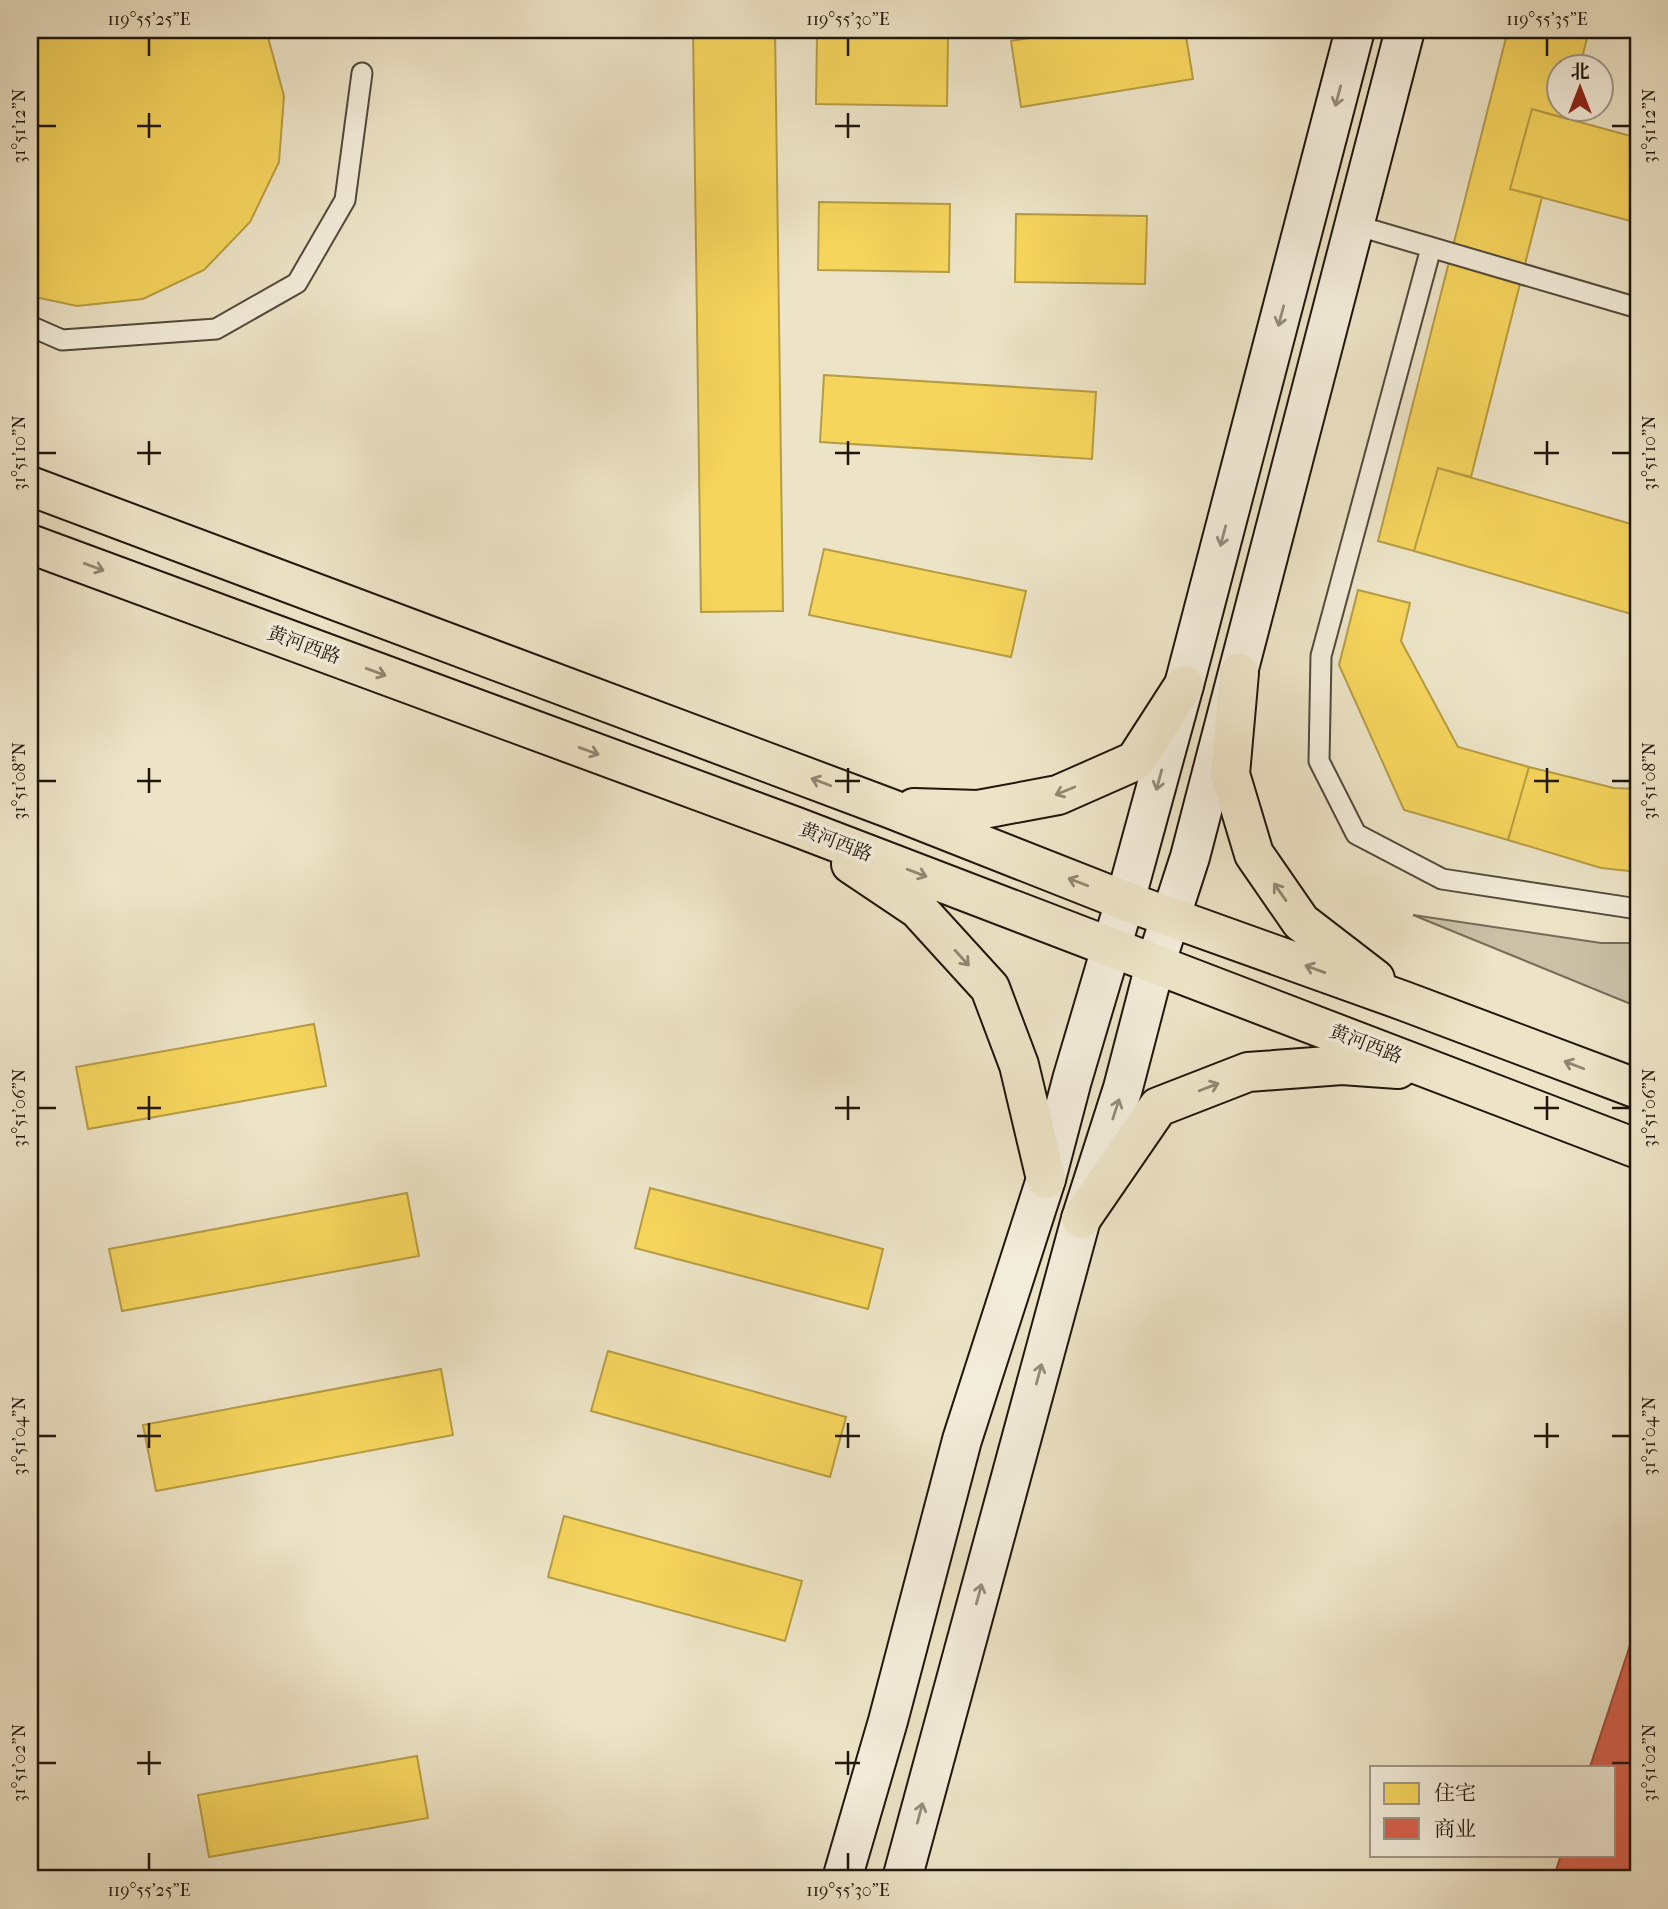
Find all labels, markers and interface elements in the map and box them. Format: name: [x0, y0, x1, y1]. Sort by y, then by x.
text: 119°55'25"E: [107, 9, 191, 30]
text: 119°55'30"E: [806, 9, 890, 30]
text: 119°55'35"E: [1506, 9, 1588, 30]
north arrow: [1546, 52, 1616, 122]
text: 北: [1570, 61, 1590, 83]
one-way arrow: [1331, 84, 1344, 107]
text: 31°51'12"N: [9, 88, 30, 163]
text: 31°51'12"N: [1639, 88, 1660, 163]
one-way arrow: [1273, 305, 1286, 327]
text: 31°51'10"N: [9, 415, 30, 491]
text: 31°51'10"N: [1639, 415, 1660, 491]
one-way arrow: [1216, 524, 1229, 547]
one-way arrow: [82, 562, 104, 575]
street label: 黄河西路: [265, 622, 343, 668]
one-way arrow: [365, 666, 387, 679]
text: 31°51'08"N: [9, 742, 30, 820]
text: 31°51'08"N: [1639, 742, 1660, 820]
one-way arrow: [578, 745, 600, 758]
one-way arrow: [1151, 768, 1164, 790]
one-way arrow: [810, 775, 832, 788]
one-way arrow: [1055, 786, 1077, 799]
street label: 黄河西路: [797, 818, 875, 866]
one-way arrow: [906, 868, 928, 881]
one-way arrow: [1068, 875, 1090, 888]
one-way arrow: [1273, 883, 1287, 902]
one-way arrow: [954, 949, 971, 966]
one-way arrow: [1304, 962, 1326, 974]
street label: 黄河西路: [1327, 1020, 1405, 1068]
one-way arrow: [1564, 1058, 1586, 1070]
text: 31°51'06"N: [9, 1068, 30, 1147]
text: 31°51'06"N: [1639, 1068, 1660, 1147]
one-way arrow: [1197, 1080, 1219, 1093]
one-way arrow: [1111, 1098, 1124, 1120]
one-way arrow: [1033, 1363, 1046, 1386]
text: 31°51'04"N: [9, 1396, 30, 1476]
text: 31°51'04"N: [1639, 1396, 1660, 1476]
one-way arrow: [973, 1583, 986, 1606]
text: 31°51'02"N: [9, 1724, 30, 1802]
text: 31°51'02"N: [1639, 1724, 1660, 1802]
legend: [1370, 1766, 1616, 1856]
text: 住宅: [1434, 1781, 1476, 1805]
one-way arrow: [914, 1803, 927, 1825]
text: 商业: [1434, 1817, 1476, 1841]
text: 119°55'25"E: [107, 1880, 191, 1901]
text: 119°55'30"E: [806, 1880, 890, 1901]

